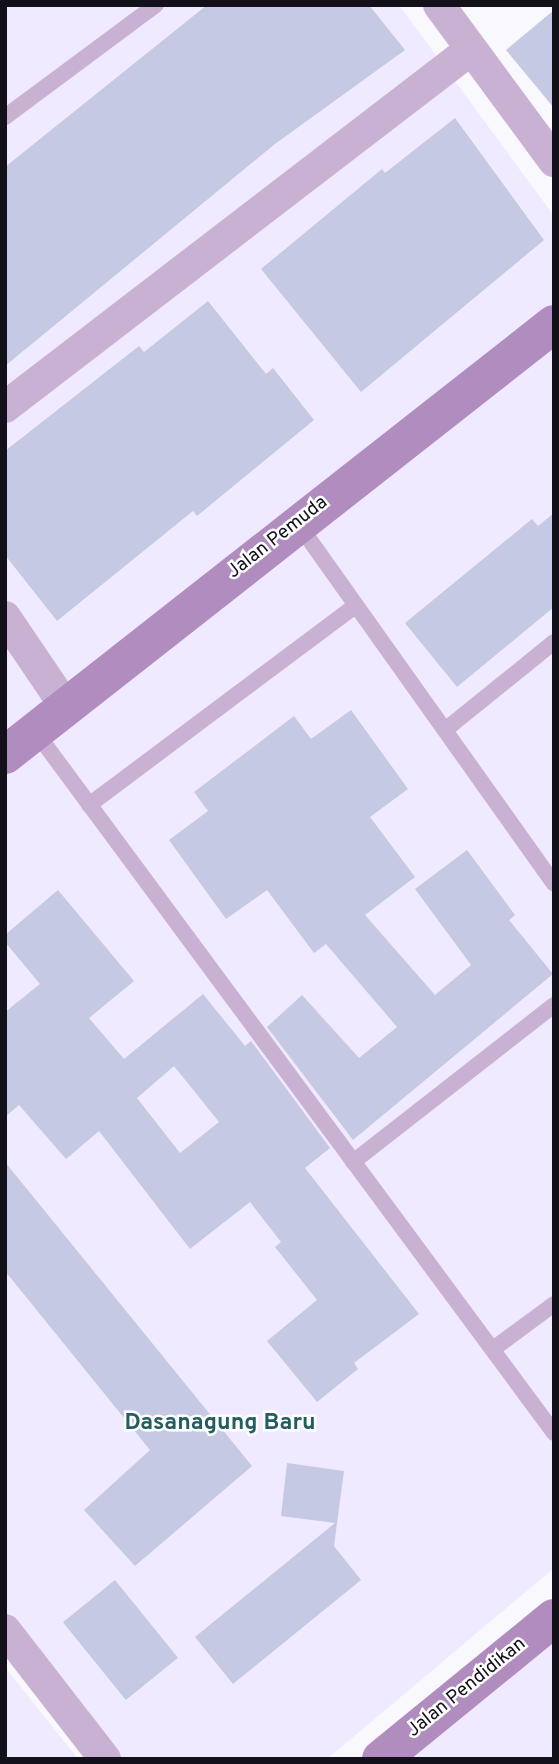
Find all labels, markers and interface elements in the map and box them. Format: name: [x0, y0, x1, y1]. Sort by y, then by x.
street label: Jalan Pemuda: [223, 492, 333, 584]
district label: Dasanagung Baru: [124, 1410, 316, 1438]
street label: Jalan Pendidikan: [403, 1633, 531, 1743]

